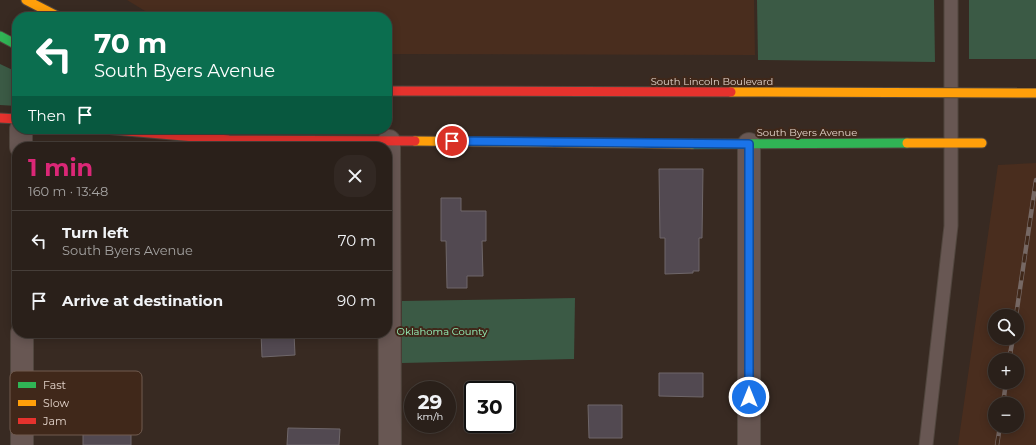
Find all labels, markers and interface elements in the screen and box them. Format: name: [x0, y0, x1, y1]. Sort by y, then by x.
text: 70 m: [94, 26, 167, 60]
icon: left: [28, 28, 80, 80]
text: South Byers Avenue: [94, 60, 275, 82]
street label: South Lincoln Boulevard: [651, 75, 773, 88]
icon: arrive: [74, 104, 96, 126]
text: Then: [28, 106, 66, 125]
pin: [435, 124, 469, 158]
street label: South Byers Avenue: [757, 126, 857, 139]
icon: arrive: [441, 130, 463, 152]
text: 1 min: [28, 153, 93, 182]
button: close: [334, 155, 376, 197]
text: 160 m · 13:48: [28, 183, 108, 199]
text: Turn left: [62, 223, 129, 242]
icon: left: [28, 230, 50, 252]
text: 70 m: [338, 231, 376, 250]
text: South Byers Avenue: [62, 242, 193, 258]
icon: arrive: [28, 290, 50, 312]
text: Arrive at destination: [62, 291, 223, 310]
text: 90 m: [337, 291, 376, 310]
map controls: [988, 309, 1024, 433]
button: search: [988, 309, 1024, 345]
park label: Oklahoma County: [397, 325, 488, 338]
button: +: [988, 353, 1024, 389]
legend: [10, 371, 142, 435]
position arrow: [728, 376, 770, 418]
text: Fast: [43, 378, 67, 392]
speed limit sign: 30: [464, 381, 516, 433]
text: 29: [418, 390, 442, 414]
text: Slow: [43, 396, 69, 410]
button: −: [988, 397, 1024, 433]
text: km/h: [417, 410, 443, 423]
text: Jam: [42, 414, 67, 428]

